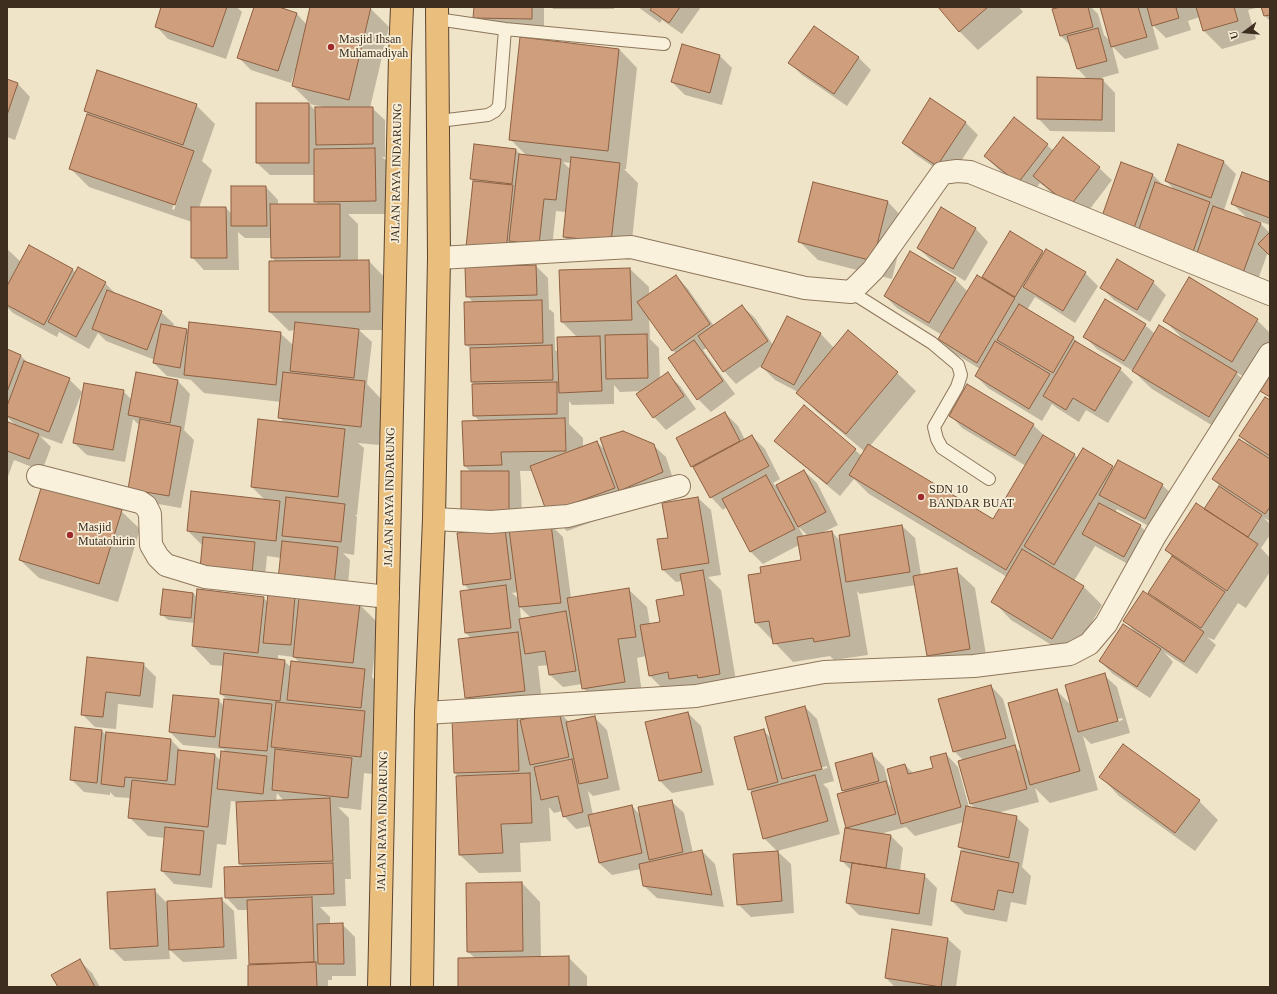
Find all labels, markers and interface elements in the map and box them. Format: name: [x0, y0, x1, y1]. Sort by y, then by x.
north arrow: [1225, 12, 1265, 52]
text: U: [1227, 30, 1240, 41]
place label: Masjid Ihsan Muhamadiyah: [339, 33, 408, 61]
marker: Masjid Ihsan Muhamadiyah: [326, 42, 336, 52]
street label: JALAN RAYA INDARUNG: [389, 103, 405, 243]
street label: JALAN RAYA INDARUNG: [382, 427, 398, 567]
place label: SDN 10 BANDAR BUAT: [929, 483, 1014, 511]
marker: SDN 10 BANDAR BUAT: [916, 492, 926, 502]
place label: Masjid Mutatohirin: [78, 521, 135, 549]
marker: Masjid Mutatohirin: [65, 530, 75, 540]
street label: JALAN RAYA INDARUNG: [375, 751, 391, 891]

